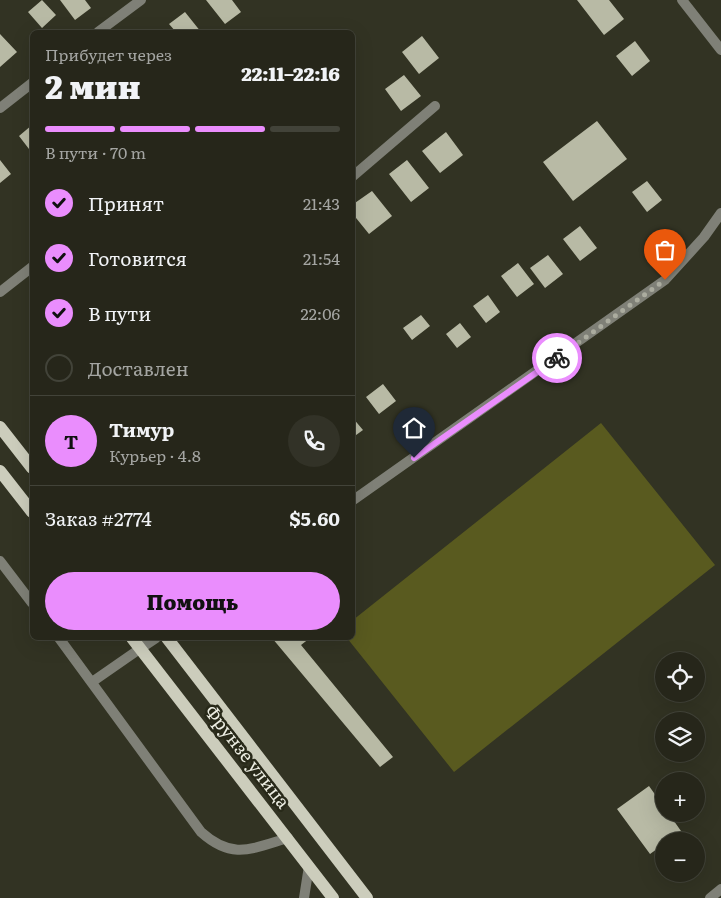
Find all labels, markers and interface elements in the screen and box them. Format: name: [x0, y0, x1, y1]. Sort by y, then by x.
text: Прибудет через: [45, 42, 172, 66]
text: 22:11–22:16: [241, 59, 340, 87]
text: 2 мин: [45, 61, 141, 109]
text: В пути · 70 m: [45, 140, 146, 164]
icon: check: [45, 189, 73, 217]
text: Принят: [88, 189, 164, 217]
text: 21:43: [303, 191, 340, 215]
pin: [644, 229, 686, 280]
icon: bag: [651, 236, 679, 264]
icon: check: [45, 244, 73, 272]
text: Готовится: [88, 244, 187, 272]
text: 21:54: [303, 246, 340, 270]
icon: check: [45, 299, 73, 327]
text: В пути: [88, 299, 151, 327]
text: 22:06: [301, 301, 340, 325]
courier: [532, 333, 582, 383]
icon: bike: [543, 344, 571, 372]
text: Доставлен: [88, 354, 189, 382]
pin: [393, 407, 435, 458]
icon: home: [400, 414, 428, 442]
text: Тимур: [109, 415, 174, 443]
button: phone: [288, 415, 340, 467]
text: Т: [64, 427, 78, 455]
text: Курьер · 4.8: [109, 443, 201, 467]
text: Заказ #2774: [45, 504, 152, 532]
text: $5.60: [289, 504, 340, 532]
button: Помощь: [45, 572, 340, 630]
map controls: [655, 652, 705, 882]
button: locate: [655, 652, 705, 702]
street label: Фрунзе улица: [199, 698, 298, 814]
button: layers: [655, 712, 705, 762]
button: +: [655, 772, 705, 822]
button: −: [655, 832, 705, 882]

